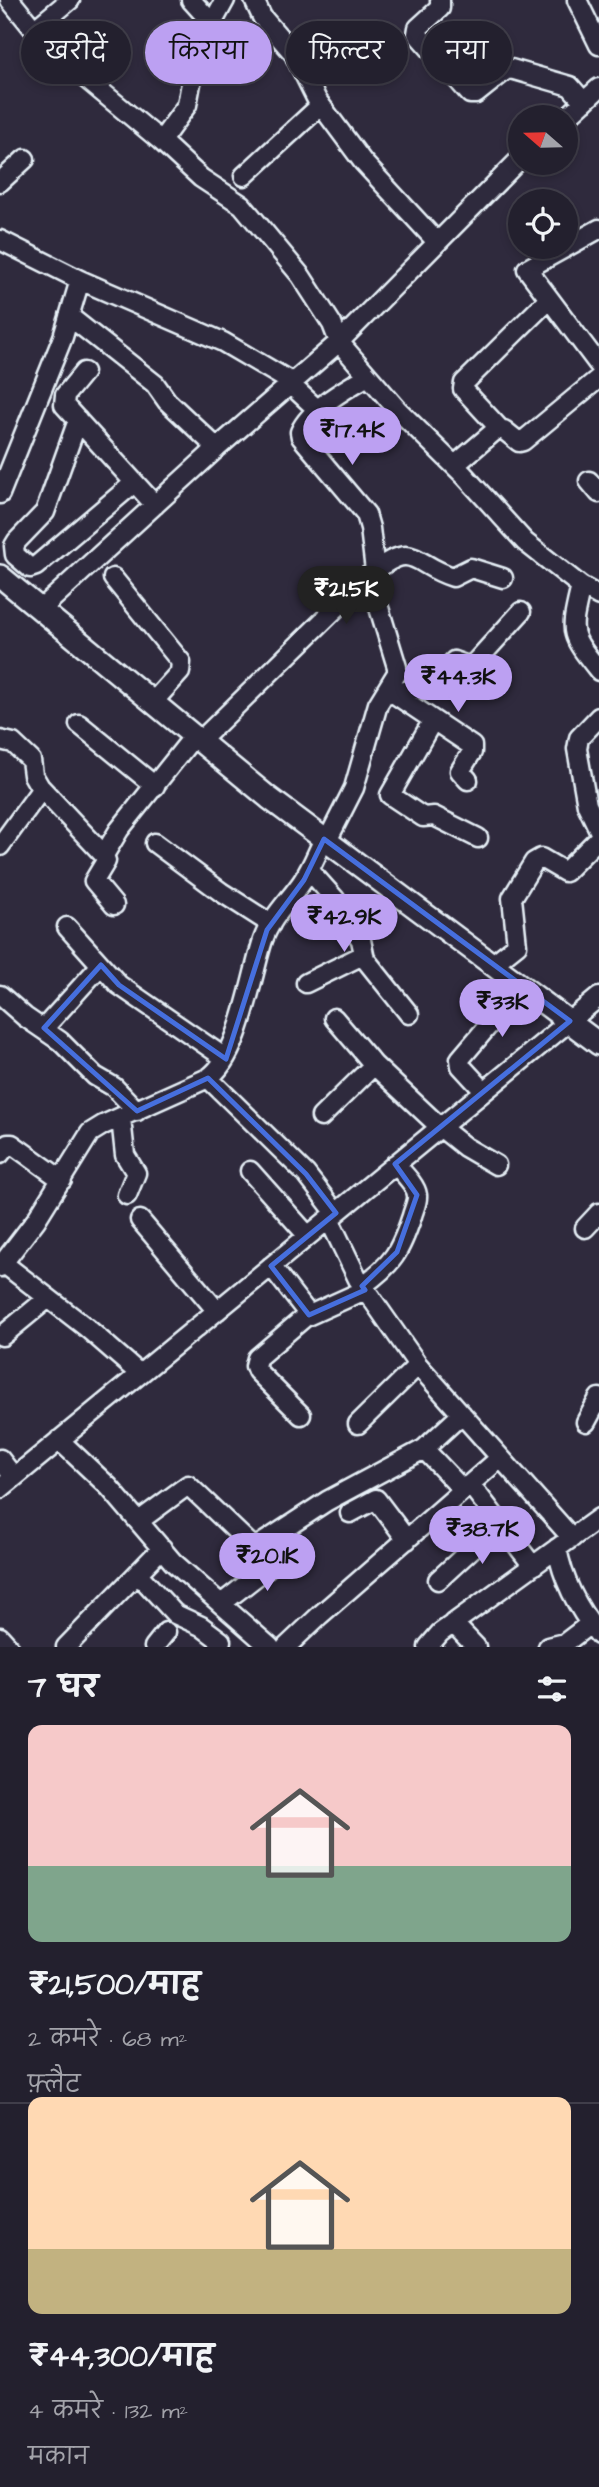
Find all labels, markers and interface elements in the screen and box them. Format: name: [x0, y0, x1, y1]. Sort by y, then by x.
chip: खरीदें: [21, 21, 131, 84]
chip: किराया: [145, 21, 272, 84]
chip: फ़िल्टर: [286, 21, 408, 84]
chip: नया: [422, 21, 512, 84]
north arrow: [508, 105, 578, 175]
map controls: [508, 105, 578, 259]
button: locate: [508, 189, 578, 259]
pin: ₹17.4K: [295, 407, 409, 467]
text: ₹17.4K: [319, 414, 385, 446]
pin: ₹21.5K: [289, 566, 403, 626]
text: ₹21.5K: [313, 573, 379, 605]
pin: ₹44.3K: [401, 654, 515, 714]
text: ₹44.3K: [420, 661, 496, 693]
pin: ₹42.9K: [287, 894, 401, 954]
text: ₹42.9K: [307, 901, 381, 933]
pin: ₹33K: [461, 979, 543, 1039]
text: ₹33K: [475, 986, 529, 1018]
pin: ₹38.7K: [425, 1506, 539, 1566]
text: ₹38.7K: [445, 1513, 519, 1545]
pin: ₹20.1K: [210, 1534, 324, 1593]
text: ₹20.1K: [235, 1540, 299, 1572]
text: 7 घर: [28, 1667, 98, 1709]
icon: filters: [533, 1670, 571, 1708]
icon: home: [237, 1770, 363, 1896]
text: ₹21,500/माह: [28, 1964, 200, 2006]
text: 2 कमरे · 68 m²: [28, 2023, 187, 2055]
text: फ़्लैट: [28, 2069, 80, 2101]
icon: home: [237, 2142, 363, 2268]
text: ₹44,300/माह: [28, 2336, 214, 2378]
text: 4 कमरे · 132 m²: [28, 2395, 188, 2427]
text: मकान: [28, 2441, 89, 2473]

